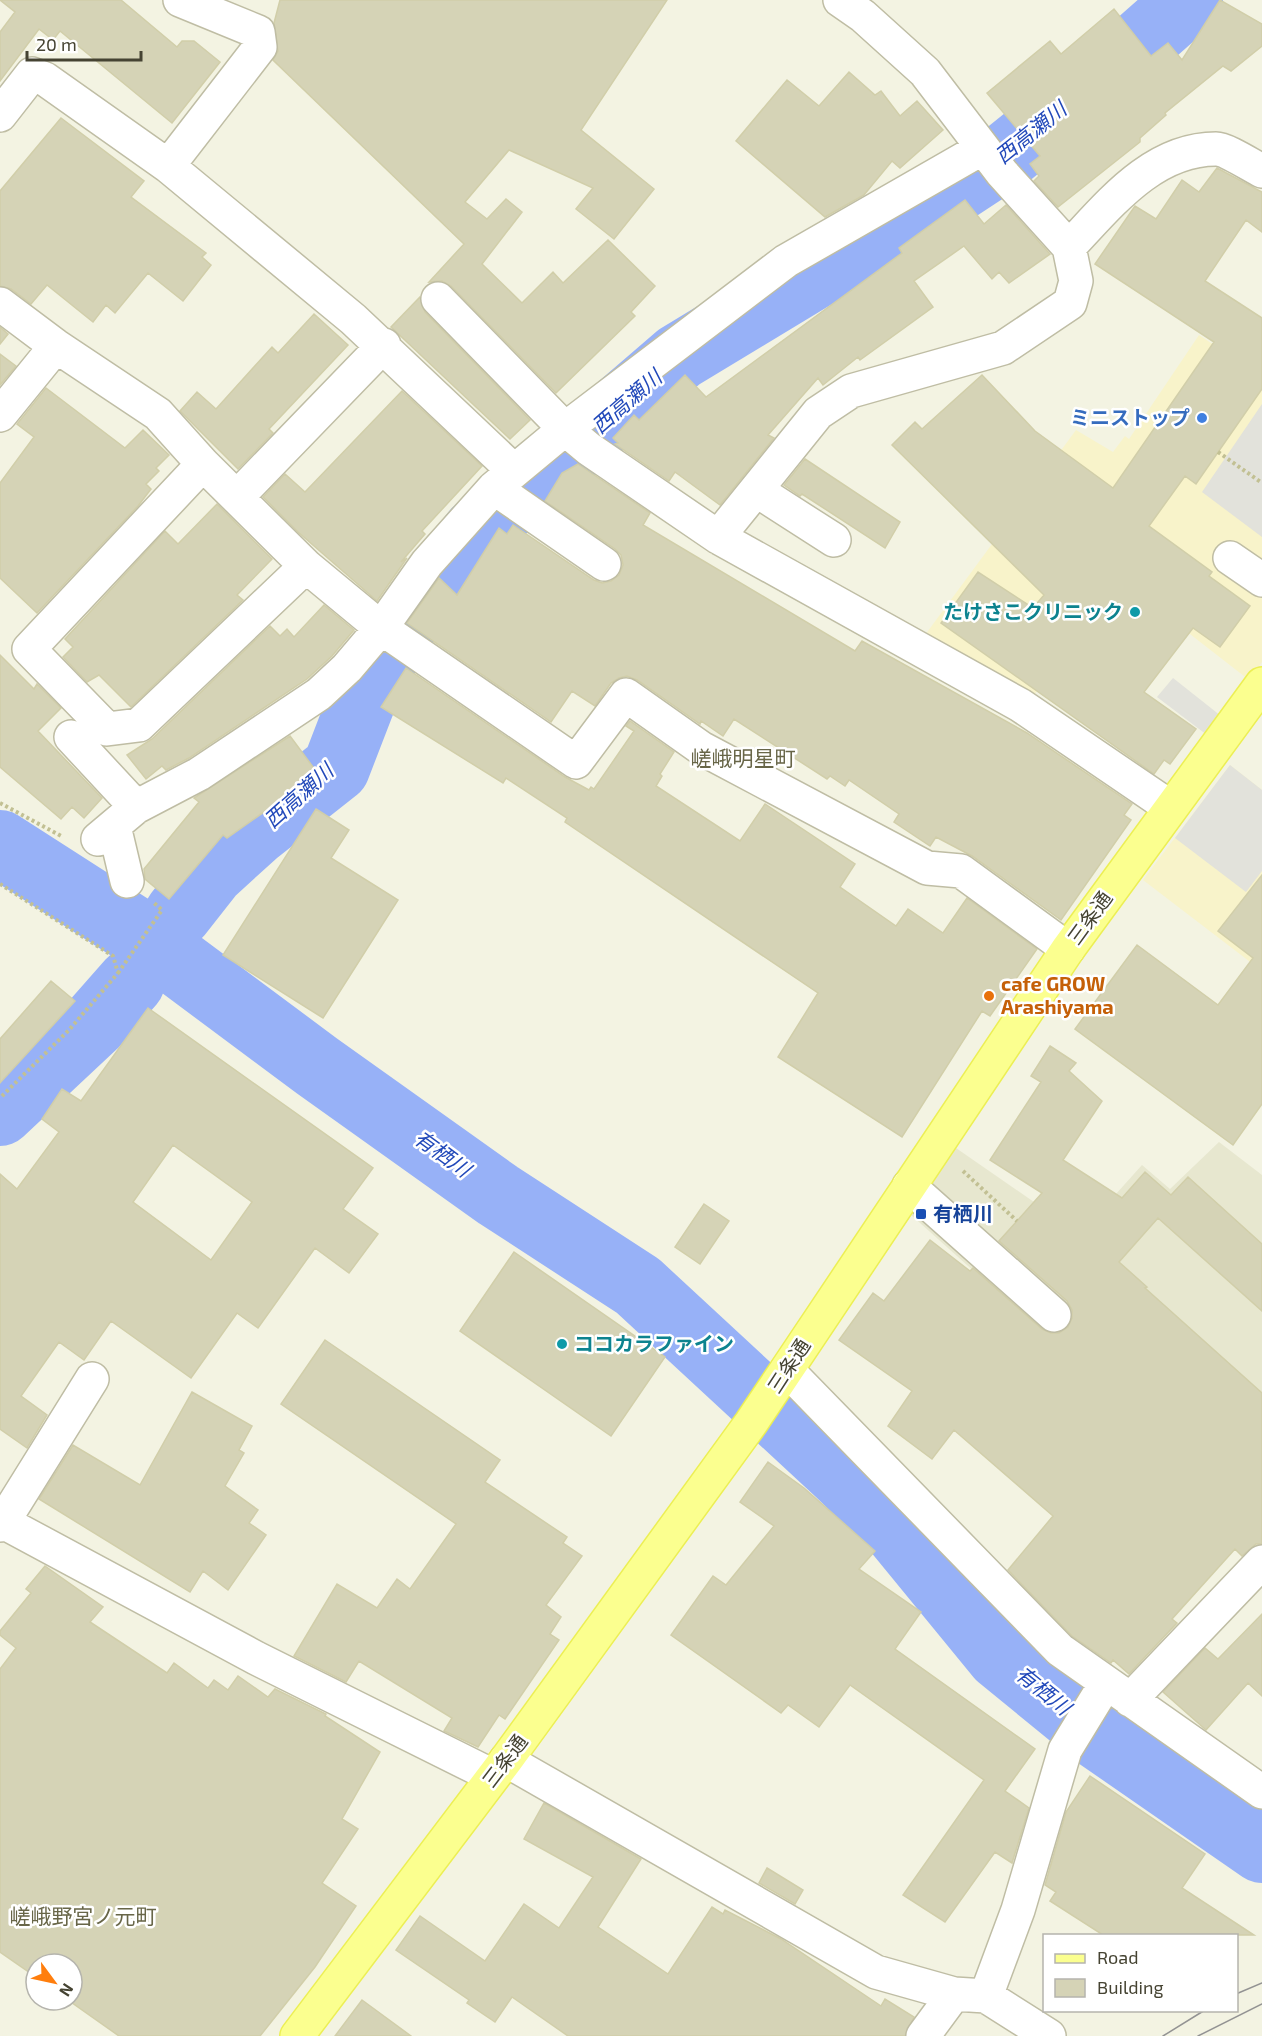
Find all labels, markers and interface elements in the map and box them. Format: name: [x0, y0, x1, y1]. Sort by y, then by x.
scale bar: [27, 24, 141, 62]
text: 20 m: [36, 33, 77, 55]
water label: 西高瀬川: [990, 94, 1072, 168]
water label: 西高瀬川: [586, 363, 667, 438]
place label: ミニストップ: [1070, 405, 1190, 429]
marker: ミニストップ: [1195, 411, 1209, 425]
place label: たけさこクリニック: [943, 599, 1123, 623]
marker: たけさこクリニック: [1128, 605, 1142, 619]
district label: 嵯峨明星町: [691, 745, 796, 770]
water label: 西高瀬川: [258, 756, 339, 832]
street label: 三条通: [1062, 886, 1117, 949]
place label: cafe GROW Arashiyama: [1001, 971, 1114, 1019]
marker: cafe GROW Arashiyama: [982, 989, 996, 1003]
water label: 有栖川: [410, 1124, 477, 1183]
place label: 有栖川: [933, 1201, 993, 1225]
marker: 有栖川: [914, 1207, 928, 1221]
place label: ココカラファイン: [574, 1331, 734, 1355]
street label: 三条通: [762, 1334, 815, 1397]
marker: ココカラファイン: [555, 1337, 569, 1351]
water label: 有栖川: [1012, 1660, 1078, 1721]
street label: 三条通: [477, 1729, 532, 1792]
district label: 嵯峨野宮ノ元町: [10, 1903, 157, 1928]
legend: [1043, 1934, 1238, 2012]
text: Road: [1097, 1946, 1138, 1968]
north arrow: [24, 1952, 84, 2012]
text: Building: [1097, 1976, 1164, 1998]
text: N: [56, 1980, 78, 2000]

